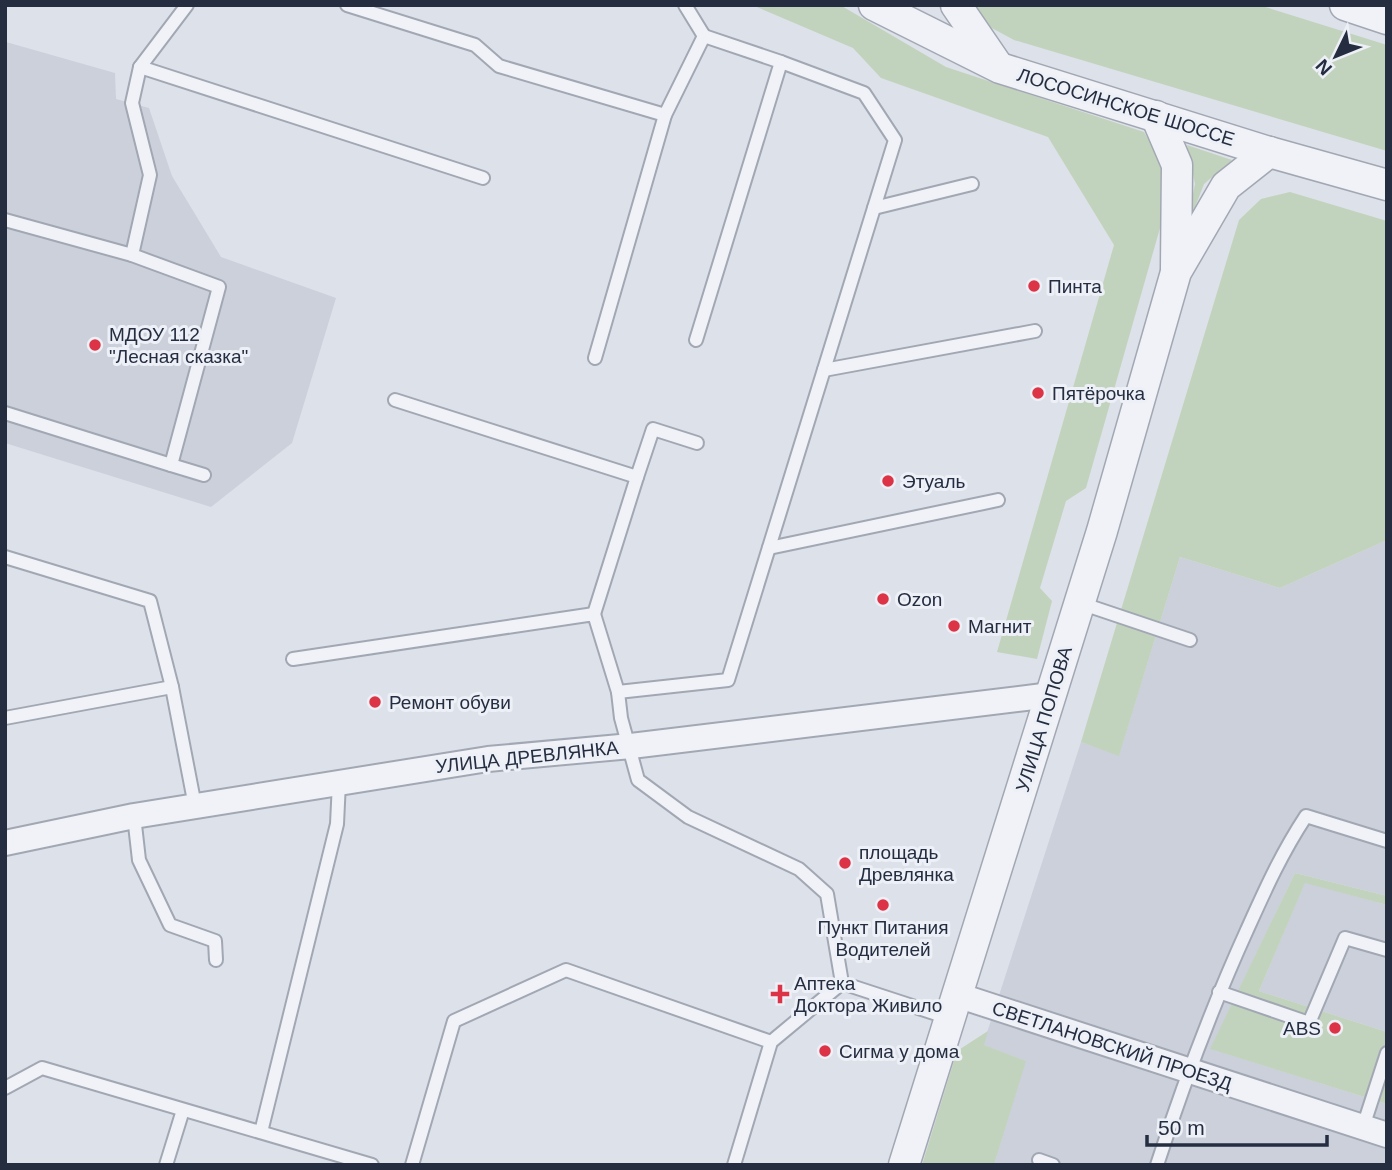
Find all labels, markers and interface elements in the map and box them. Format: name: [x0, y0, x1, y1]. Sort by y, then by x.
north arrow: [1301, 21, 1371, 91]
text: N: [1312, 55, 1336, 79]
street label: ЛОСОСИНСКОЕ ШОССЕ: [1015, 64, 1237, 150]
place label: Пинта: [1048, 276, 1102, 297]
marker: Пинта: [1026, 278, 1042, 294]
place label: МДОУ 112 "Лесная сказка": [109, 324, 248, 367]
marker: МДОУ 112 "Лесная сказка": [87, 337, 103, 353]
place label: Пятёрочка: [1052, 383, 1146, 404]
marker: Пятёрочка: [1030, 385, 1046, 401]
place label: Этуаль: [902, 471, 966, 492]
marker: Этуаль: [880, 473, 896, 489]
place label: Ozon: [897, 589, 942, 610]
marker: Ozon: [875, 591, 891, 607]
place label: Магнит: [968, 616, 1032, 637]
marker: Магнит: [946, 618, 962, 634]
street label: УЛИЦА ПОПОВА: [1012, 643, 1076, 794]
place label: Ремонт обуви: [389, 692, 511, 713]
marker: Ремонт обуви: [367, 694, 383, 710]
street label: УЛИЦА ДРЕВЛЯНКА: [434, 737, 620, 777]
place label: площадь Древлянка: [859, 842, 954, 885]
marker: площадь Древлянка: [837, 855, 853, 871]
marker: Пункт Питания Водителей: [875, 897, 891, 913]
place label: Пункт Питания Водителей: [818, 917, 948, 960]
place label: Аптека Доктора Живило: [794, 973, 942, 1016]
marker: Аптека Доктора Живило: [772, 986, 788, 1002]
street label: СВЕТЛАНОВСКИЙ ПРОЕЗД: [990, 997, 1235, 1095]
place label: ABS: [1283, 1018, 1321, 1039]
marker: ABS: [1327, 1020, 1343, 1036]
place label: Сигма у дома: [839, 1041, 960, 1062]
marker: Сигма у дома: [817, 1043, 833, 1059]
scale bar: [1147, 1104, 1327, 1148]
text: 50 m: [1158, 1116, 1205, 1139]

